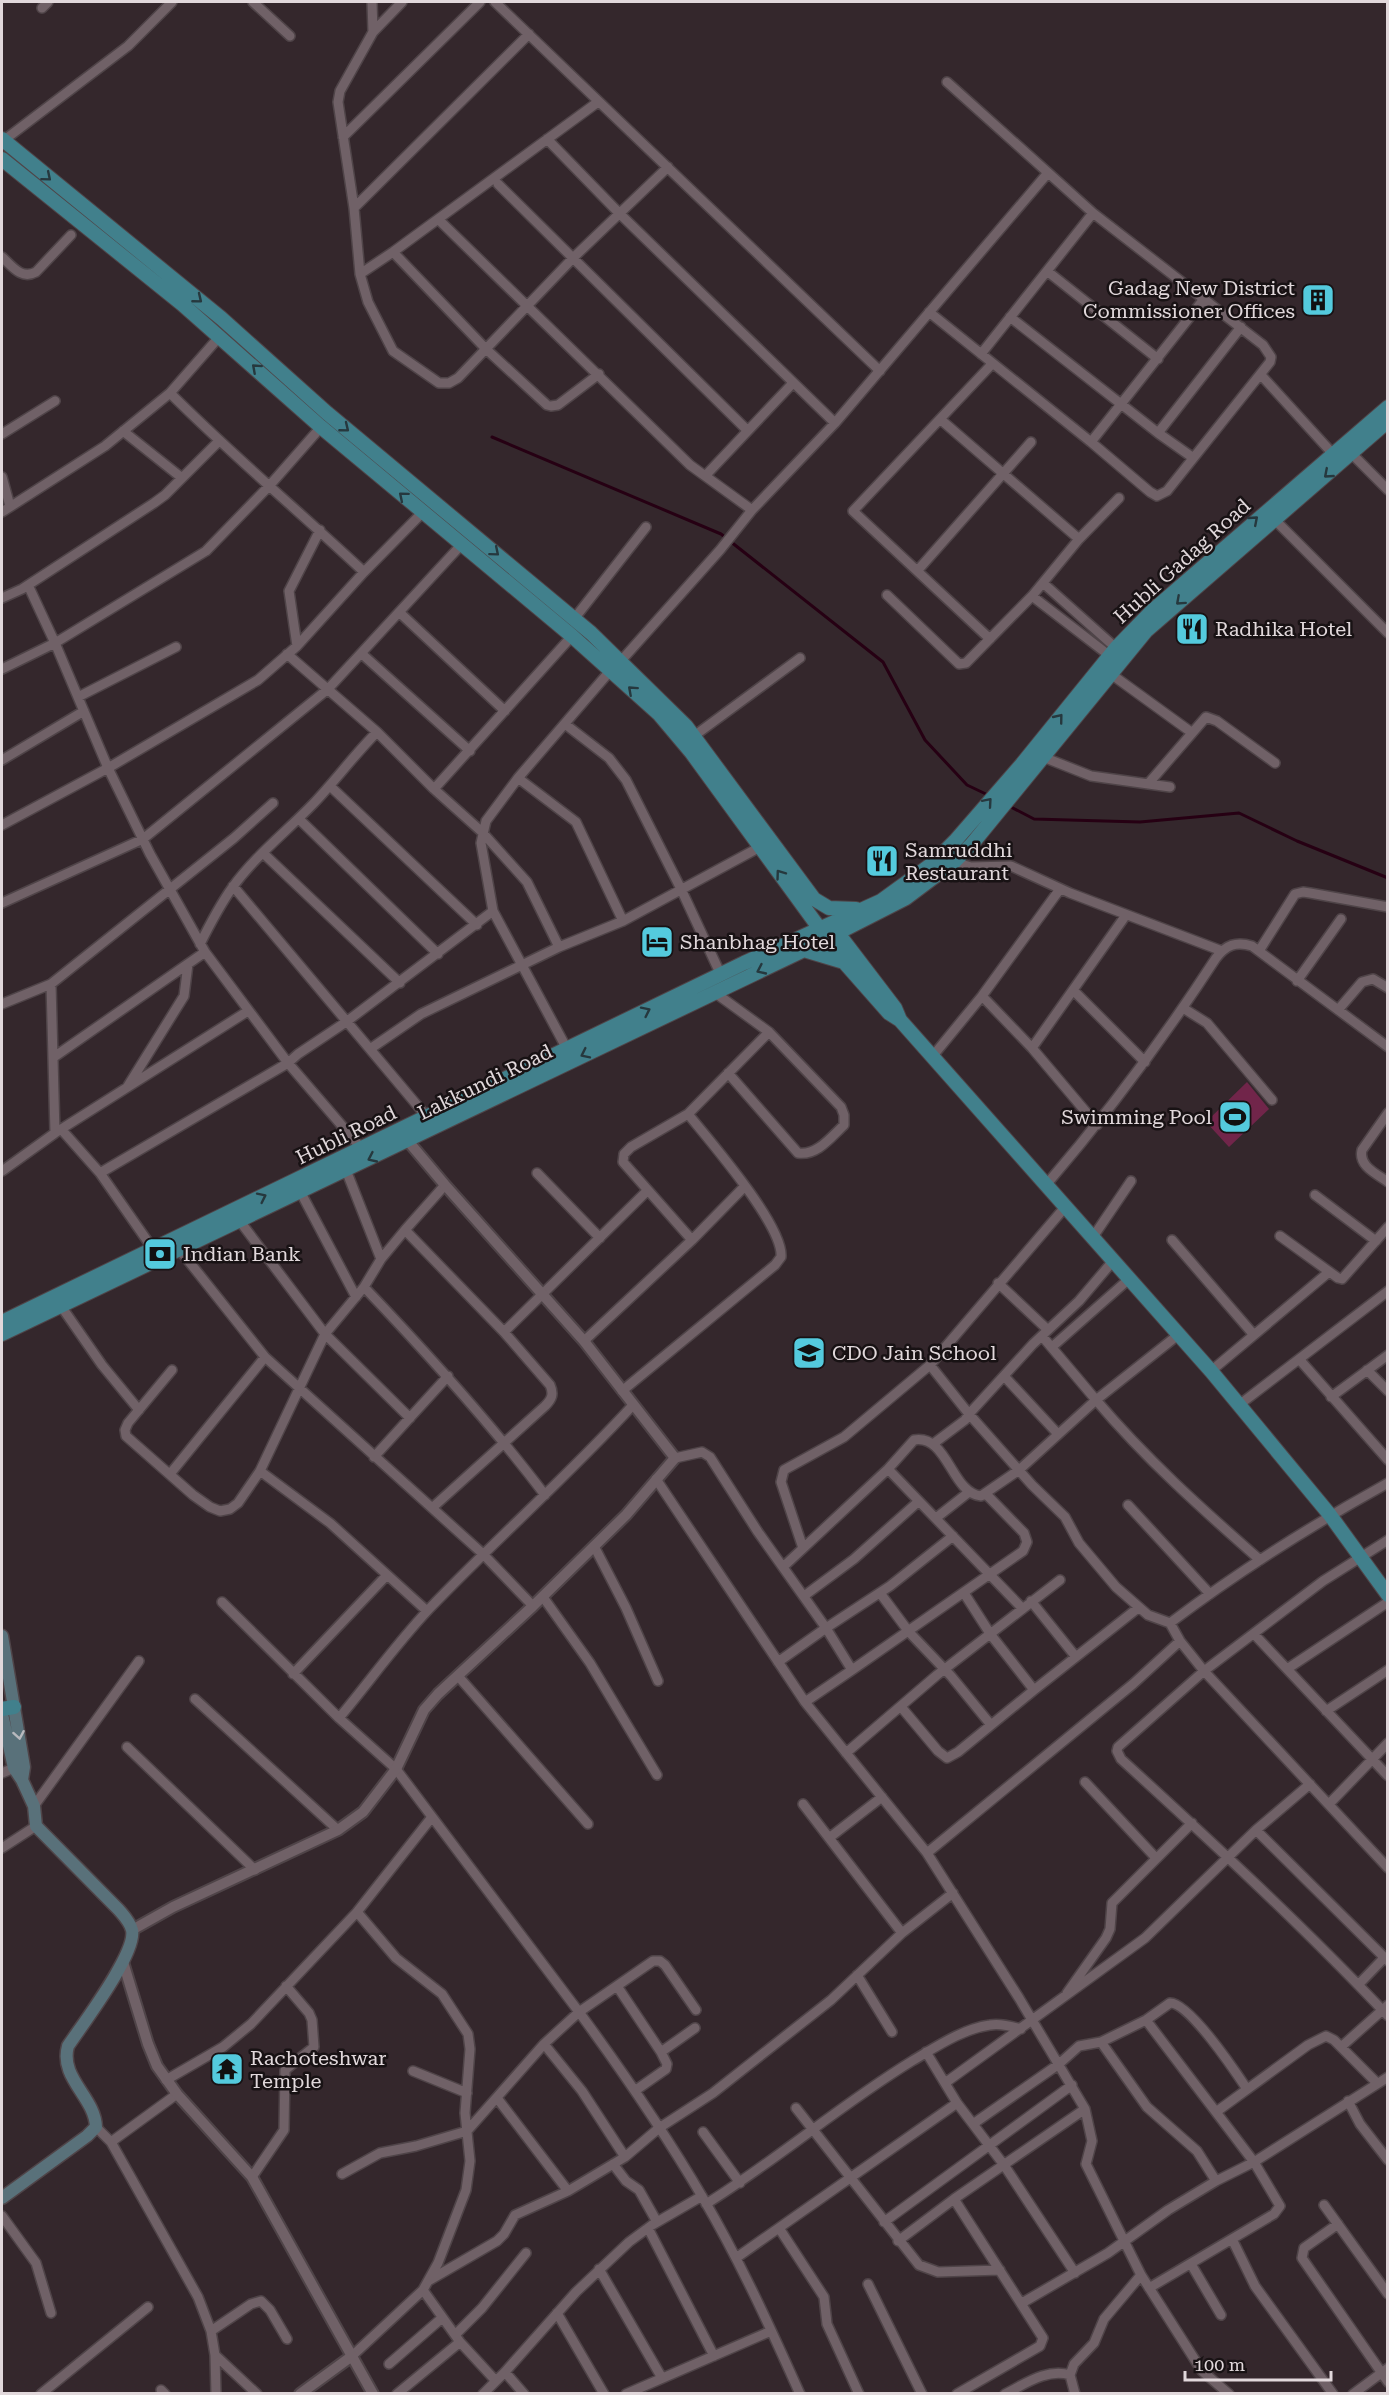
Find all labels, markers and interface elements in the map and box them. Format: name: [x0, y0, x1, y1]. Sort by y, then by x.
one-way arrow: [40, 169, 51, 180]
place label: Gadag New District Commissioner Offices: [1083, 276, 1296, 323]
building icon: Gadag New District Commissioner Offices: [1300, 282, 1336, 318]
one-way arrow: [191, 292, 202, 303]
one-way arrow: [252, 364, 262, 375]
one-way arrow: [338, 420, 349, 431]
one-way arrow: [1324, 466, 1335, 477]
one-way arrow: [399, 492, 410, 503]
street label: Hubli Gadag Road: [1109, 493, 1255, 629]
one-way arrow: [1247, 517, 1258, 528]
one-way arrow: [488, 545, 499, 556]
one-way arrow: [1176, 594, 1187, 605]
restaurant icon: Radhika Hotel: [1174, 611, 1210, 647]
place label: Radhika Hotel: [1215, 617, 1352, 641]
one-way arrow: [628, 686, 638, 697]
one-way arrow: [1051, 714, 1062, 725]
one-way arrow: [981, 799, 992, 809]
place label: Samruddhi Restaurant: [905, 838, 1012, 885]
restaurant icon: Samruddhi Restaurant: [864, 843, 900, 879]
one-way arrow: [776, 870, 787, 881]
hotel icon: Shanbhag Hotel: [639, 924, 675, 960]
place label: Shanbhag Hotel: [680, 930, 835, 954]
one-way arrow: [756, 963, 767, 975]
one-way arrow: [639, 1007, 650, 1019]
street label: Lakkundi Road: [414, 1039, 556, 1125]
one-way arrow: [581, 1047, 592, 1059]
sports icon: Swimming Pool: [1217, 1099, 1253, 1135]
street label: Hubli Road: [292, 1100, 400, 1170]
place label: Swimming Pool: [1061, 1105, 1212, 1129]
one-way arrow: [367, 1150, 378, 1162]
one-way arrow: [256, 1192, 267, 1204]
bank icon: Indian Bank: [142, 1236, 178, 1272]
place label: Indian Bank: [183, 1242, 301, 1266]
school or university icon: CDO Jain School: [791, 1335, 827, 1371]
place label: CDO Jain School: [832, 1341, 996, 1365]
one-way arrow: [12, 1730, 25, 1740]
place label: Rachoteshwar Temple: [250, 2046, 386, 2093]
temple icon: Rachoteshwar Temple: [209, 2051, 245, 2087]
scale bar: [1185, 2344, 1330, 2382]
text: 100 m: [1194, 2354, 1245, 2375]

